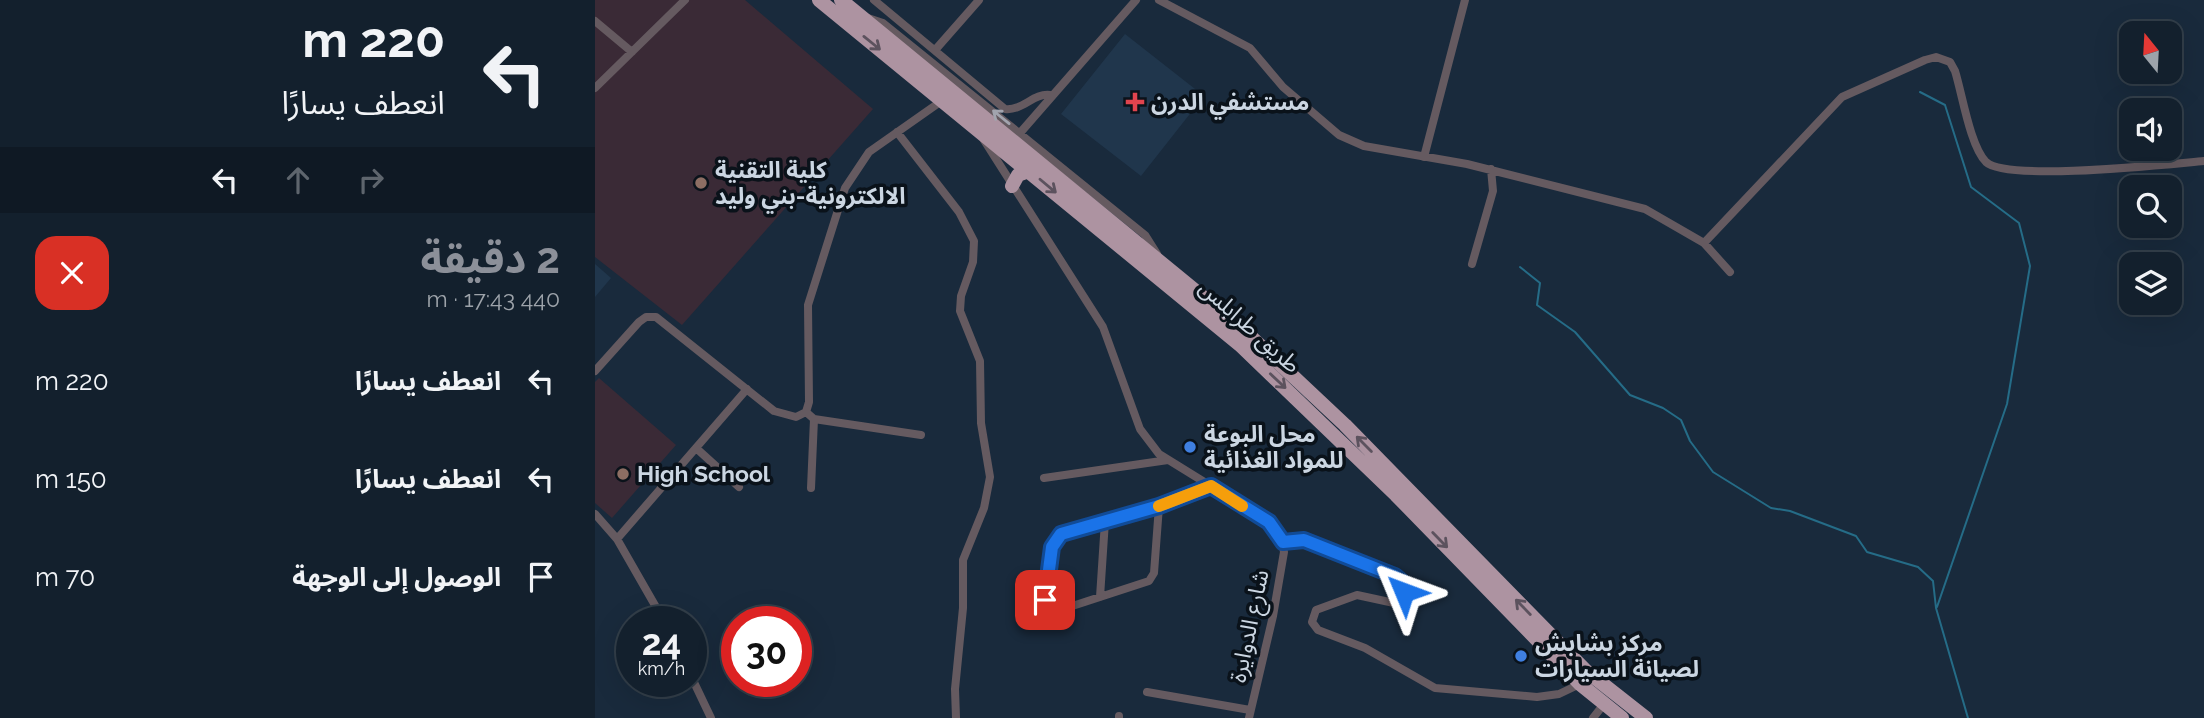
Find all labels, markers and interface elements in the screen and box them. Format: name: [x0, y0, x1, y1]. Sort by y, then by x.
text: 220 m: [302, 11, 445, 68]
north arrow: [2119, 21, 2182, 84]
map controls: [2119, 21, 2182, 315]
icon: left: [469, 28, 560, 119]
one-way arrow: [862, 35, 881, 50]
text: انعطف يسارًا: [281, 84, 445, 121]
place label: مستشفي الدرن: [1151, 88, 1309, 120]
marker: مستشفي الدرن: [1125, 92, 1145, 112]
button: sound: [2119, 98, 2182, 161]
one-way arrow: [992, 110, 1010, 125]
place label: كلية التقنية الالكترونية-بني وليد: [715, 156, 906, 214]
icon: left: [206, 161, 244, 199]
icon: ahead: [279, 161, 317, 199]
icon: right: [352, 161, 390, 199]
marker: كلية التقنية الالكترونية-بني وليد: [693, 175, 709, 191]
button: search: [2119, 175, 2182, 238]
one-way arrow: [1039, 178, 1057, 194]
text: 2 دقيقة: [421, 234, 560, 283]
button: close: [35, 236, 109, 310]
button: layers: [2119, 252, 2182, 315]
street label: طريق طرابلس: [1193, 273, 1307, 379]
text: 440 m · 17:43: [427, 285, 560, 312]
icon: left: [522, 362, 560, 400]
text: 220 m: [35, 366, 109, 396]
text: انعطف يسارًا: [355, 366, 501, 396]
one-way arrow: [1269, 372, 1286, 389]
place label: محل البوعة للمواد الغذائية: [1204, 420, 1344, 473]
one-way arrow: [1355, 436, 1372, 453]
marker: محل البوعة للمواد الغذائية: [1182, 439, 1198, 455]
icon: left: [522, 460, 560, 498]
place label: High School: [637, 460, 771, 487]
text: 150 m: [35, 464, 107, 494]
text: انعطف يسارًا: [355, 464, 501, 494]
marker: High School: [615, 466, 631, 482]
one-way arrow: [1432, 531, 1449, 548]
position arrow: [1367, 555, 1441, 629]
icon: arrive: [522, 558, 560, 596]
text: 70 m: [35, 562, 95, 592]
text: الوصول إلى الوجهة: [292, 562, 501, 592]
street label: شارع الدوايرة: [1223, 567, 1278, 686]
pin: [1015, 570, 1075, 630]
icon: arrive: [1026, 581, 1064, 619]
one-way arrow: [1514, 599, 1531, 616]
speed limit sign: 30: [721, 606, 812, 697]
text: 24: [642, 622, 681, 663]
place label: مركز بشابش لصيانة السيارات: [1535, 629, 1699, 683]
marker: مركز بشابش لصيانة السيارات: [1513, 648, 1529, 664]
text: km/h: [638, 658, 685, 679]

